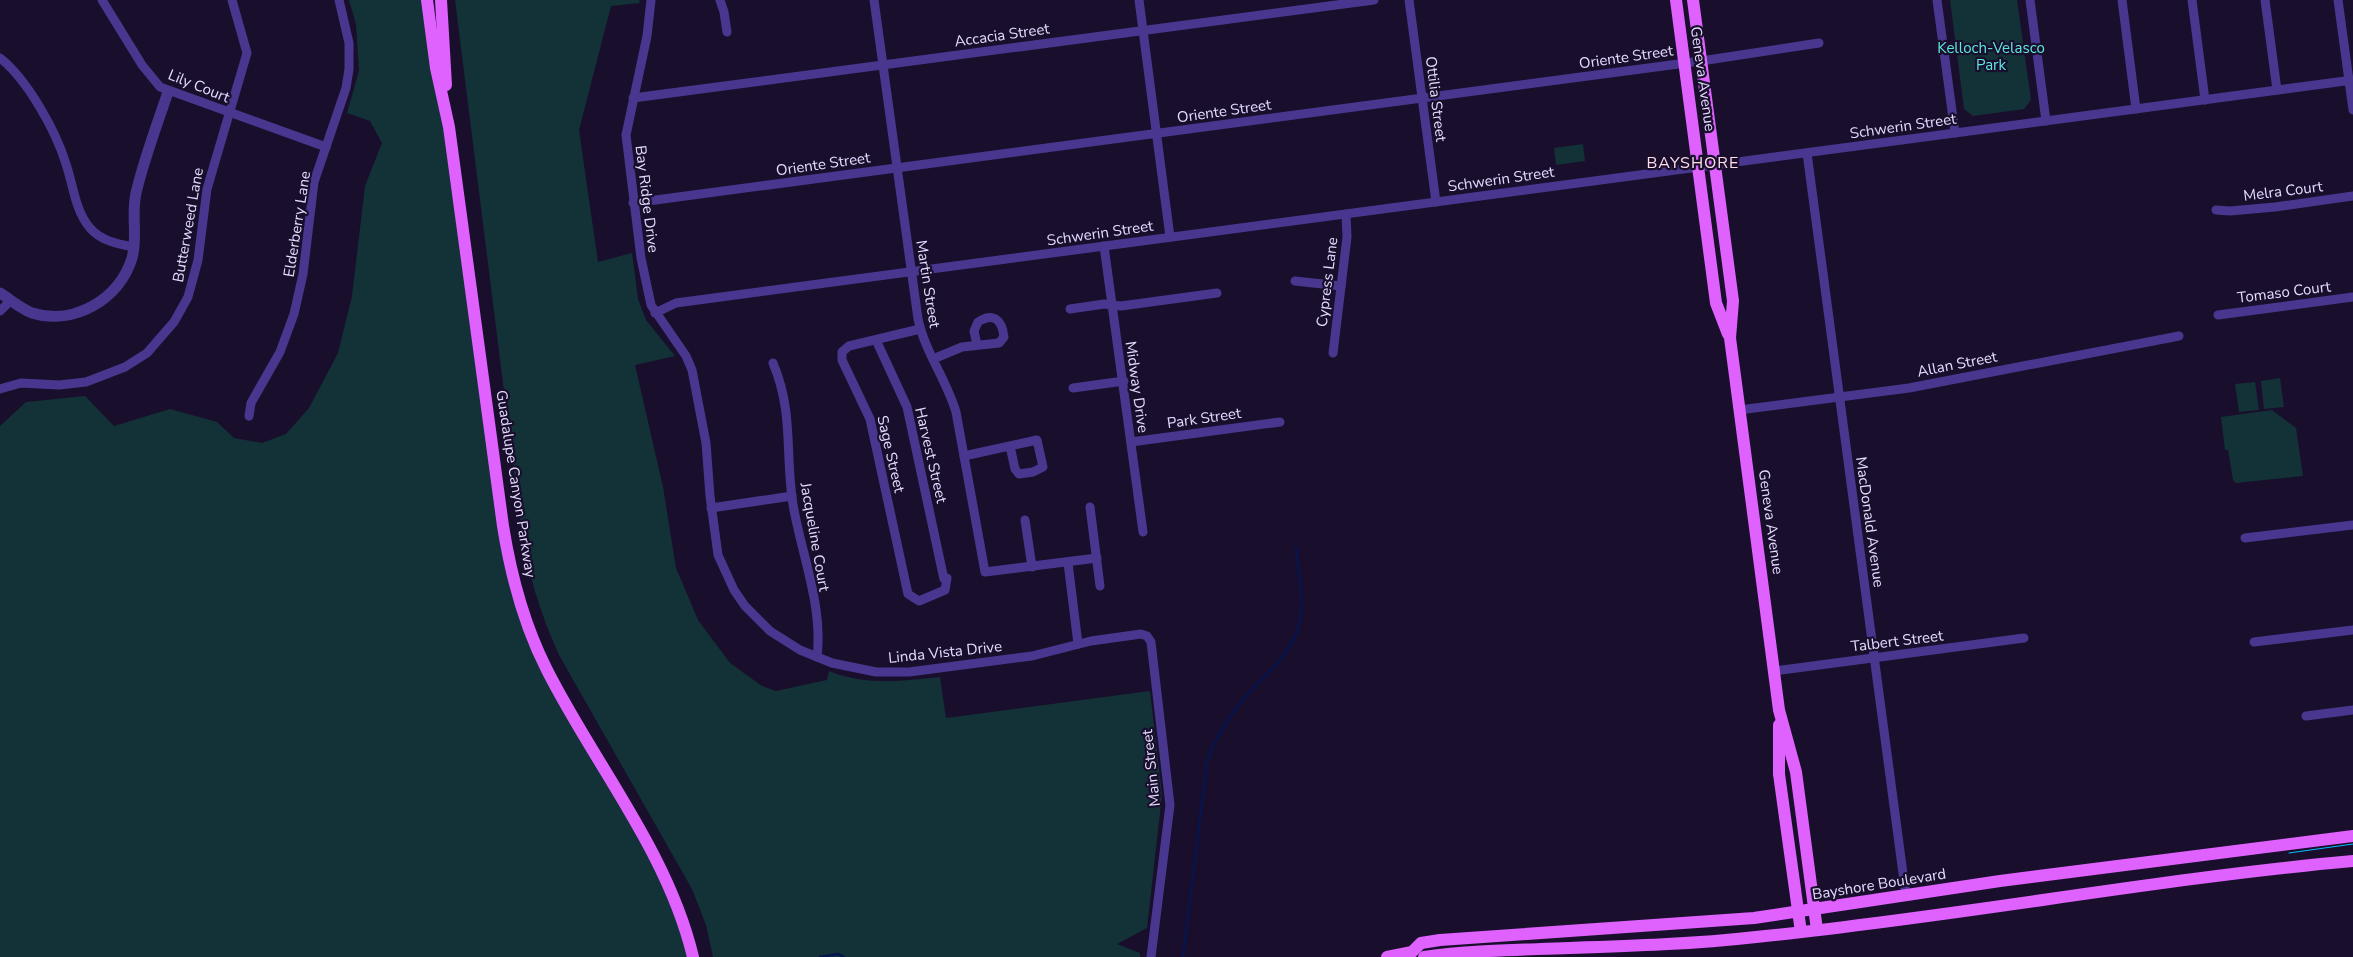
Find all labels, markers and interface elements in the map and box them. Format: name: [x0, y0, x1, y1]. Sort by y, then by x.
street label: Accacia Street: [953, 18, 1051, 52]
street label: Geneva Avenue: [1686, 25, 1720, 133]
park label: Kelloch-Velasco Park: [1937, 38, 2045, 75]
street label: Oriente Street: [1578, 40, 1675, 73]
street label: Ottilia Street: [1421, 55, 1451, 144]
street label: Lily Court: [165, 65, 233, 108]
street label: Oriente Street: [1176, 94, 1273, 127]
street label: Schwerin Street: [1848, 109, 1958, 143]
street label: Bay Ridge Drive: [630, 144, 664, 254]
street label: Oriente Street: [775, 147, 872, 180]
district label: BAYSHORE: [1647, 152, 1739, 174]
street label: Schwerin Street: [1446, 162, 1556, 196]
street label: Butterweed Lane: [168, 166, 208, 284]
street label: Elderberry Lane: [279, 169, 315, 279]
street label: Melra Court: [2242, 176, 2325, 206]
street label: Schwerin Street: [1045, 216, 1155, 250]
street label: Cypress Lane: [1312, 236, 1342, 328]
street label: Martin Street: [911, 239, 945, 330]
street label: Tomaso Court: [2236, 276, 2332, 308]
street label: Midway Drive: [1121, 340, 1153, 434]
street label: Allan Street: [1915, 346, 1999, 382]
street label: Guadalupe Canyon Parkway: [491, 389, 541, 580]
street label: Park Street: [1166, 403, 1243, 433]
street label: Harvest Street: [910, 405, 952, 506]
street label: Sage Street: [872, 413, 910, 495]
street label: MacDonald Avenue: [1851, 455, 1889, 589]
street label: Geneva Avenue: [1754, 468, 1788, 576]
street label: Jacqueline Court: [795, 480, 835, 594]
street label: Talbert Street: [1850, 625, 1945, 657]
street label: Linda Vista Drive: [887, 636, 1003, 668]
street label: Main Street: [1137, 728, 1165, 808]
street label: Bayshore Boulevard: [1811, 864, 1947, 904]

